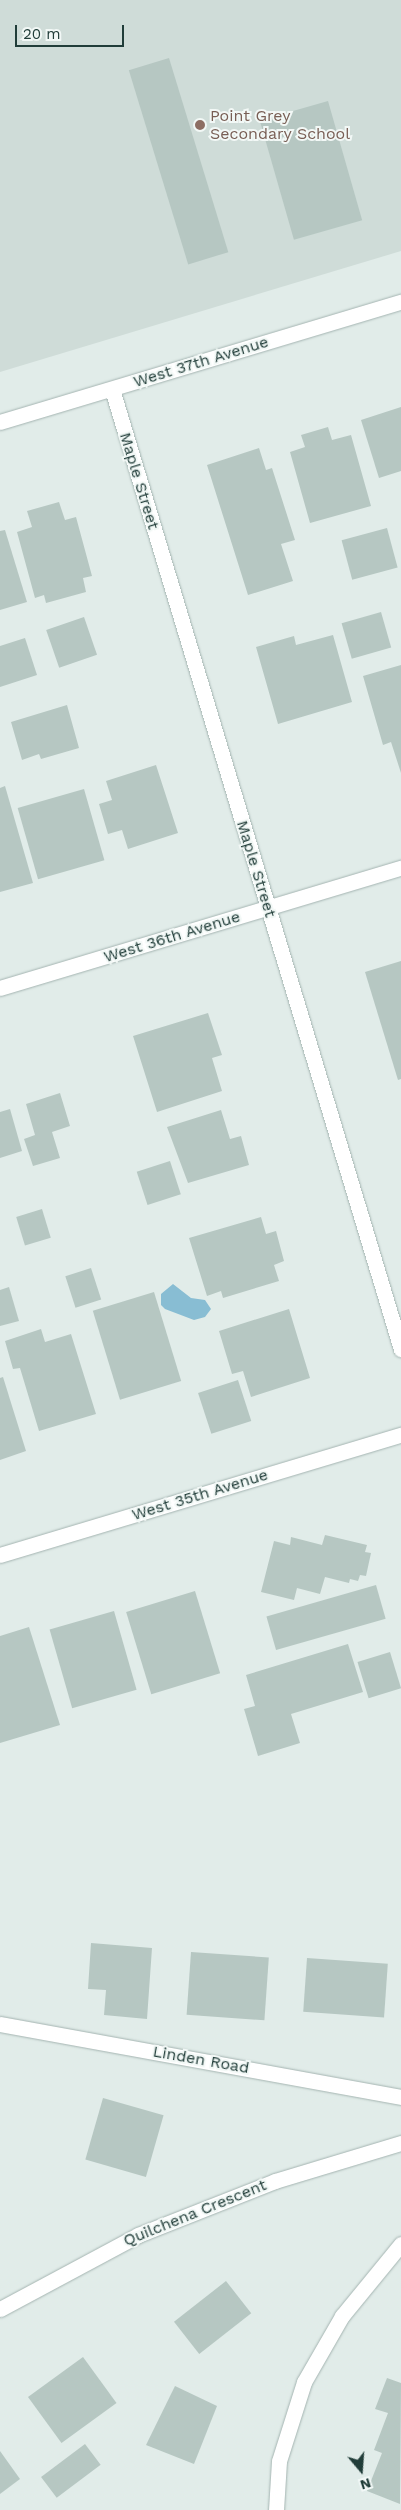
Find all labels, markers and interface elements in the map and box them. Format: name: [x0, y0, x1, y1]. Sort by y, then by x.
scale bar: [18, 15, 126, 47]
text: 20 m: [23, 25, 61, 43]
place label: Point Grey Secondary School: [210, 106, 350, 144]
marker: Point Grey Secondary School: [194, 119, 206, 131]
street label: West 37th Avenue: [131, 332, 271, 392]
street label: Maple Street: [115, 430, 163, 532]
street label: Maple Street: [232, 818, 280, 920]
street label: West 36th Avenue: [101, 907, 243, 967]
street label: West 35th Avenue: [129, 1465, 271, 1525]
street label: Linden Road: [151, 2042, 251, 2078]
street label: Quilchena Crescent: [120, 2175, 270, 2251]
north arrow: [336, 2445, 386, 2495]
text: N: [358, 2475, 373, 2493]

